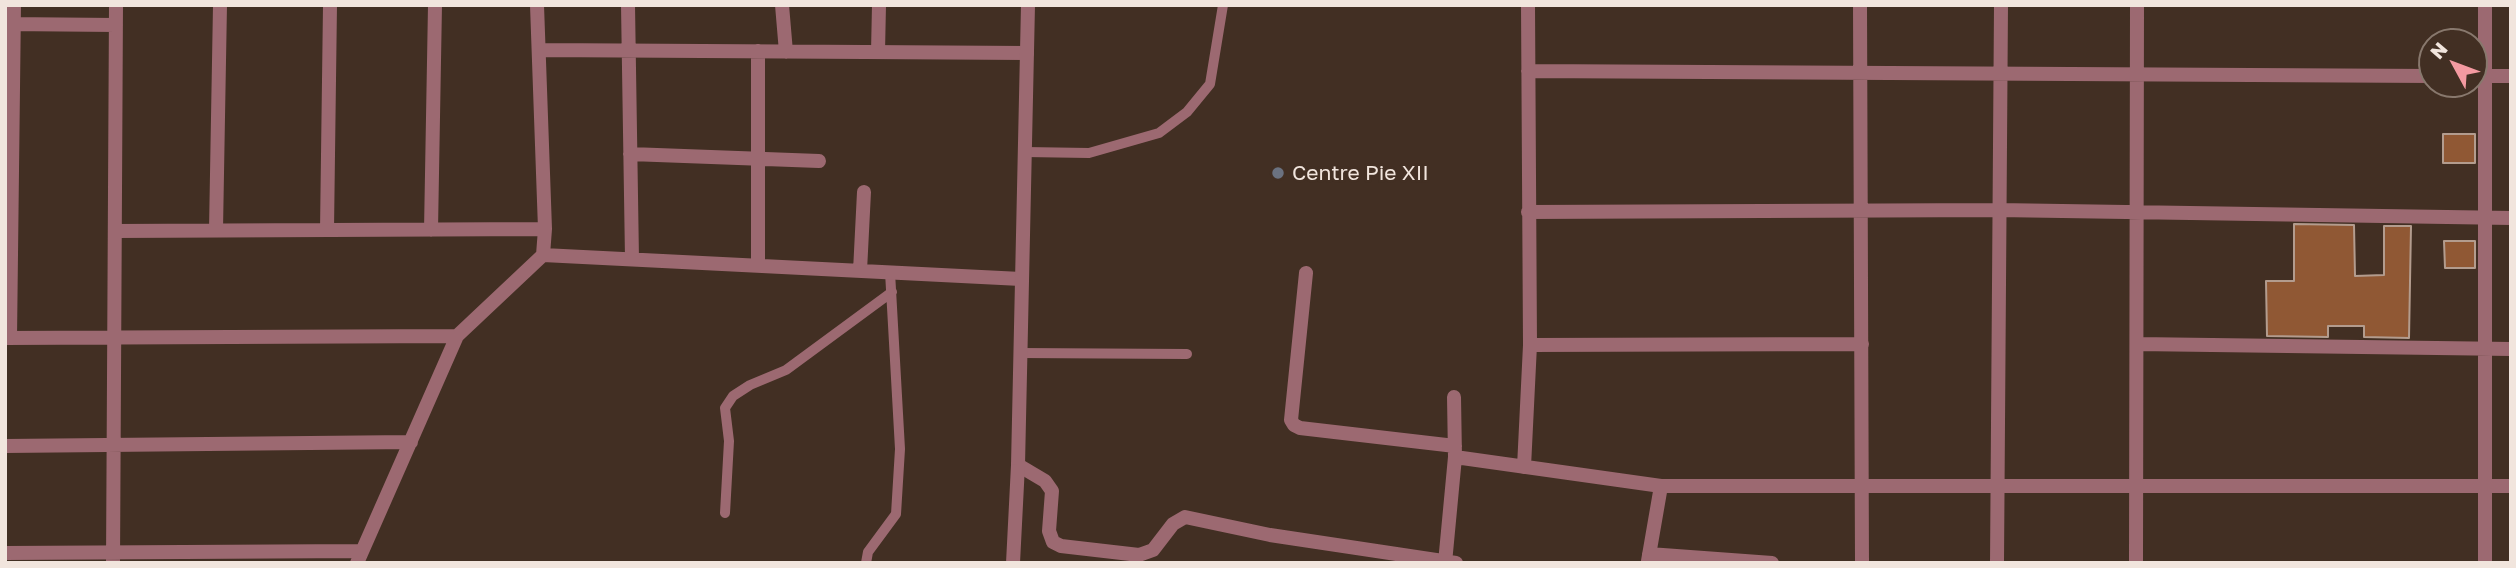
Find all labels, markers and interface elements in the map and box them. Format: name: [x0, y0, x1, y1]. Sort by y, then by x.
north arrow: [2418, 28, 2488, 98]
text: N: [2425, 37, 2452, 63]
place label: Centre Pie XII: [1292, 160, 1429, 186]
marker: Centre Pie XII: [1270, 165, 1286, 181]

